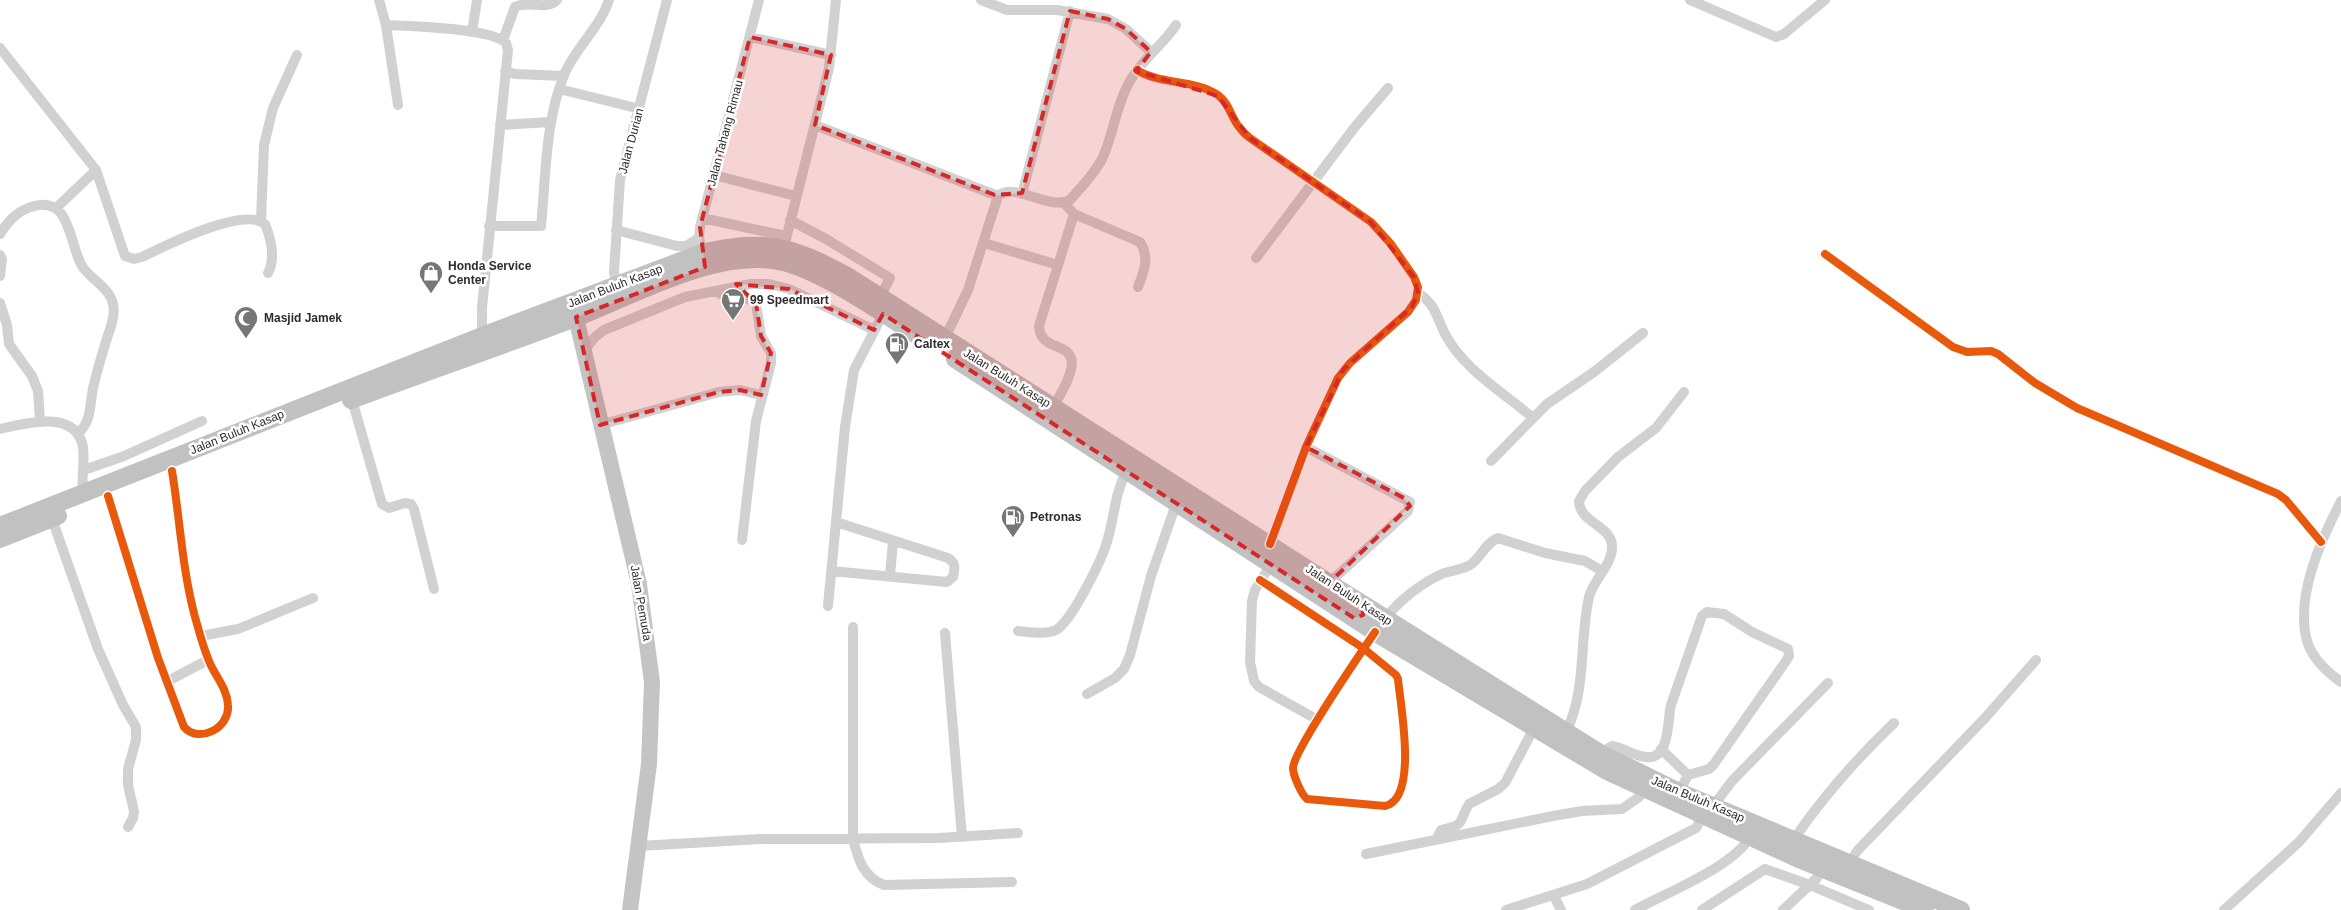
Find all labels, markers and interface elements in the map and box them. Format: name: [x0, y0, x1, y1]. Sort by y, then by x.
street label: Jalan Tahang Rimau: [704, 78, 746, 188]
street label: Jalan Durian: [616, 107, 646, 175]
place label: Honda Service Center: [448, 259, 532, 287]
shop icon: Honda Service Center: [418, 260, 444, 294]
street label: Jalan Buluh Kasap: [566, 261, 665, 310]
supermarket icon: 99 Speedmart: [720, 287, 746, 321]
place label: 99 Speedmart: [750, 293, 829, 307]
mosque icon: Masjid Jamek: [233, 305, 259, 339]
place label: Masjid Jamek: [264, 311, 342, 325]
fuel station icon: Caltex: [884, 331, 910, 365]
place label: Caltex: [914, 337, 950, 351]
street label: Jalan Buluh Kasap: [961, 346, 1053, 411]
street label: Jalan Buluh Kasap: [188, 407, 286, 457]
fuel station icon: Petronas: [1000, 504, 1026, 538]
place label: Petronas: [1030, 510, 1082, 524]
street label: Jalan Buluh Kasap: [1303, 562, 1395, 628]
street label: Jalan Pemuda: [627, 564, 655, 642]
street label: Jalan Buluh Kasap: [1649, 773, 1747, 825]

